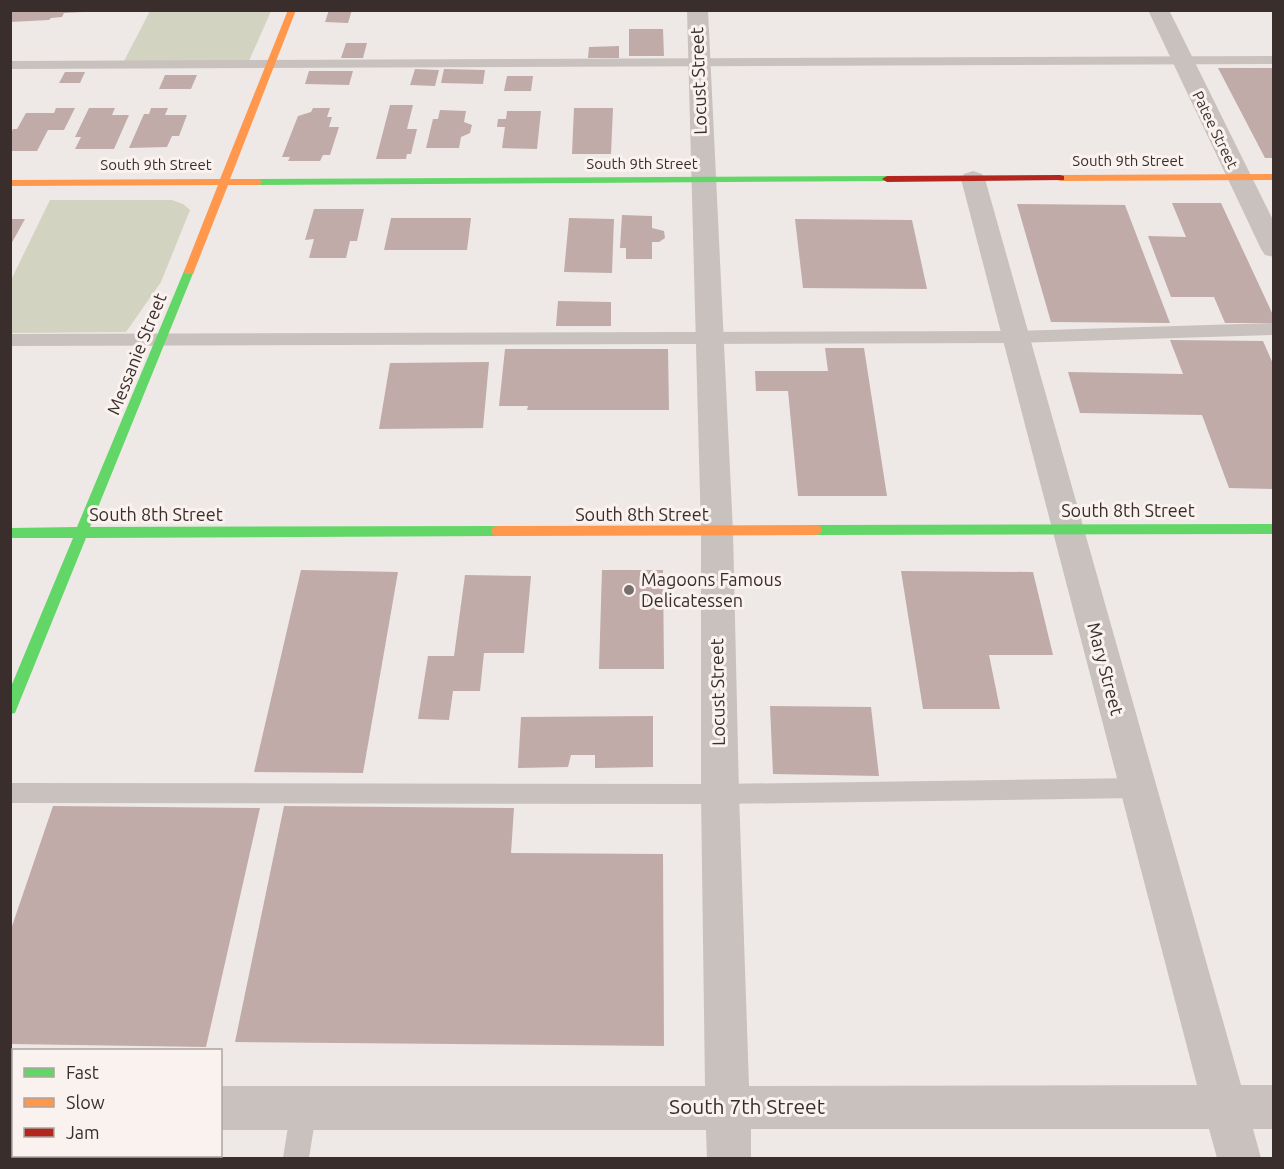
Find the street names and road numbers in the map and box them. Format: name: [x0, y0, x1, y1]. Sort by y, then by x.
street label: Locust Street: [686, 27, 710, 135]
street label: Patee Street: [1189, 88, 1242, 171]
street label: South 9th Street: [1072, 152, 1184, 169]
street label: South 9th Street: [586, 155, 698, 172]
street label: South 9th Street: [100, 156, 212, 173]
street label: Messanie Street: [103, 290, 170, 417]
street label: South 8th Street: [1061, 500, 1195, 520]
street label: South 8th Street: [89, 504, 223, 524]
street label: South 8th Street: [575, 504, 709, 524]
street label: Mary Street: [1084, 620, 1128, 717]
street label: Locust Street: [706, 638, 728, 746]
street label: South 7th Street: [669, 1094, 825, 1118]

